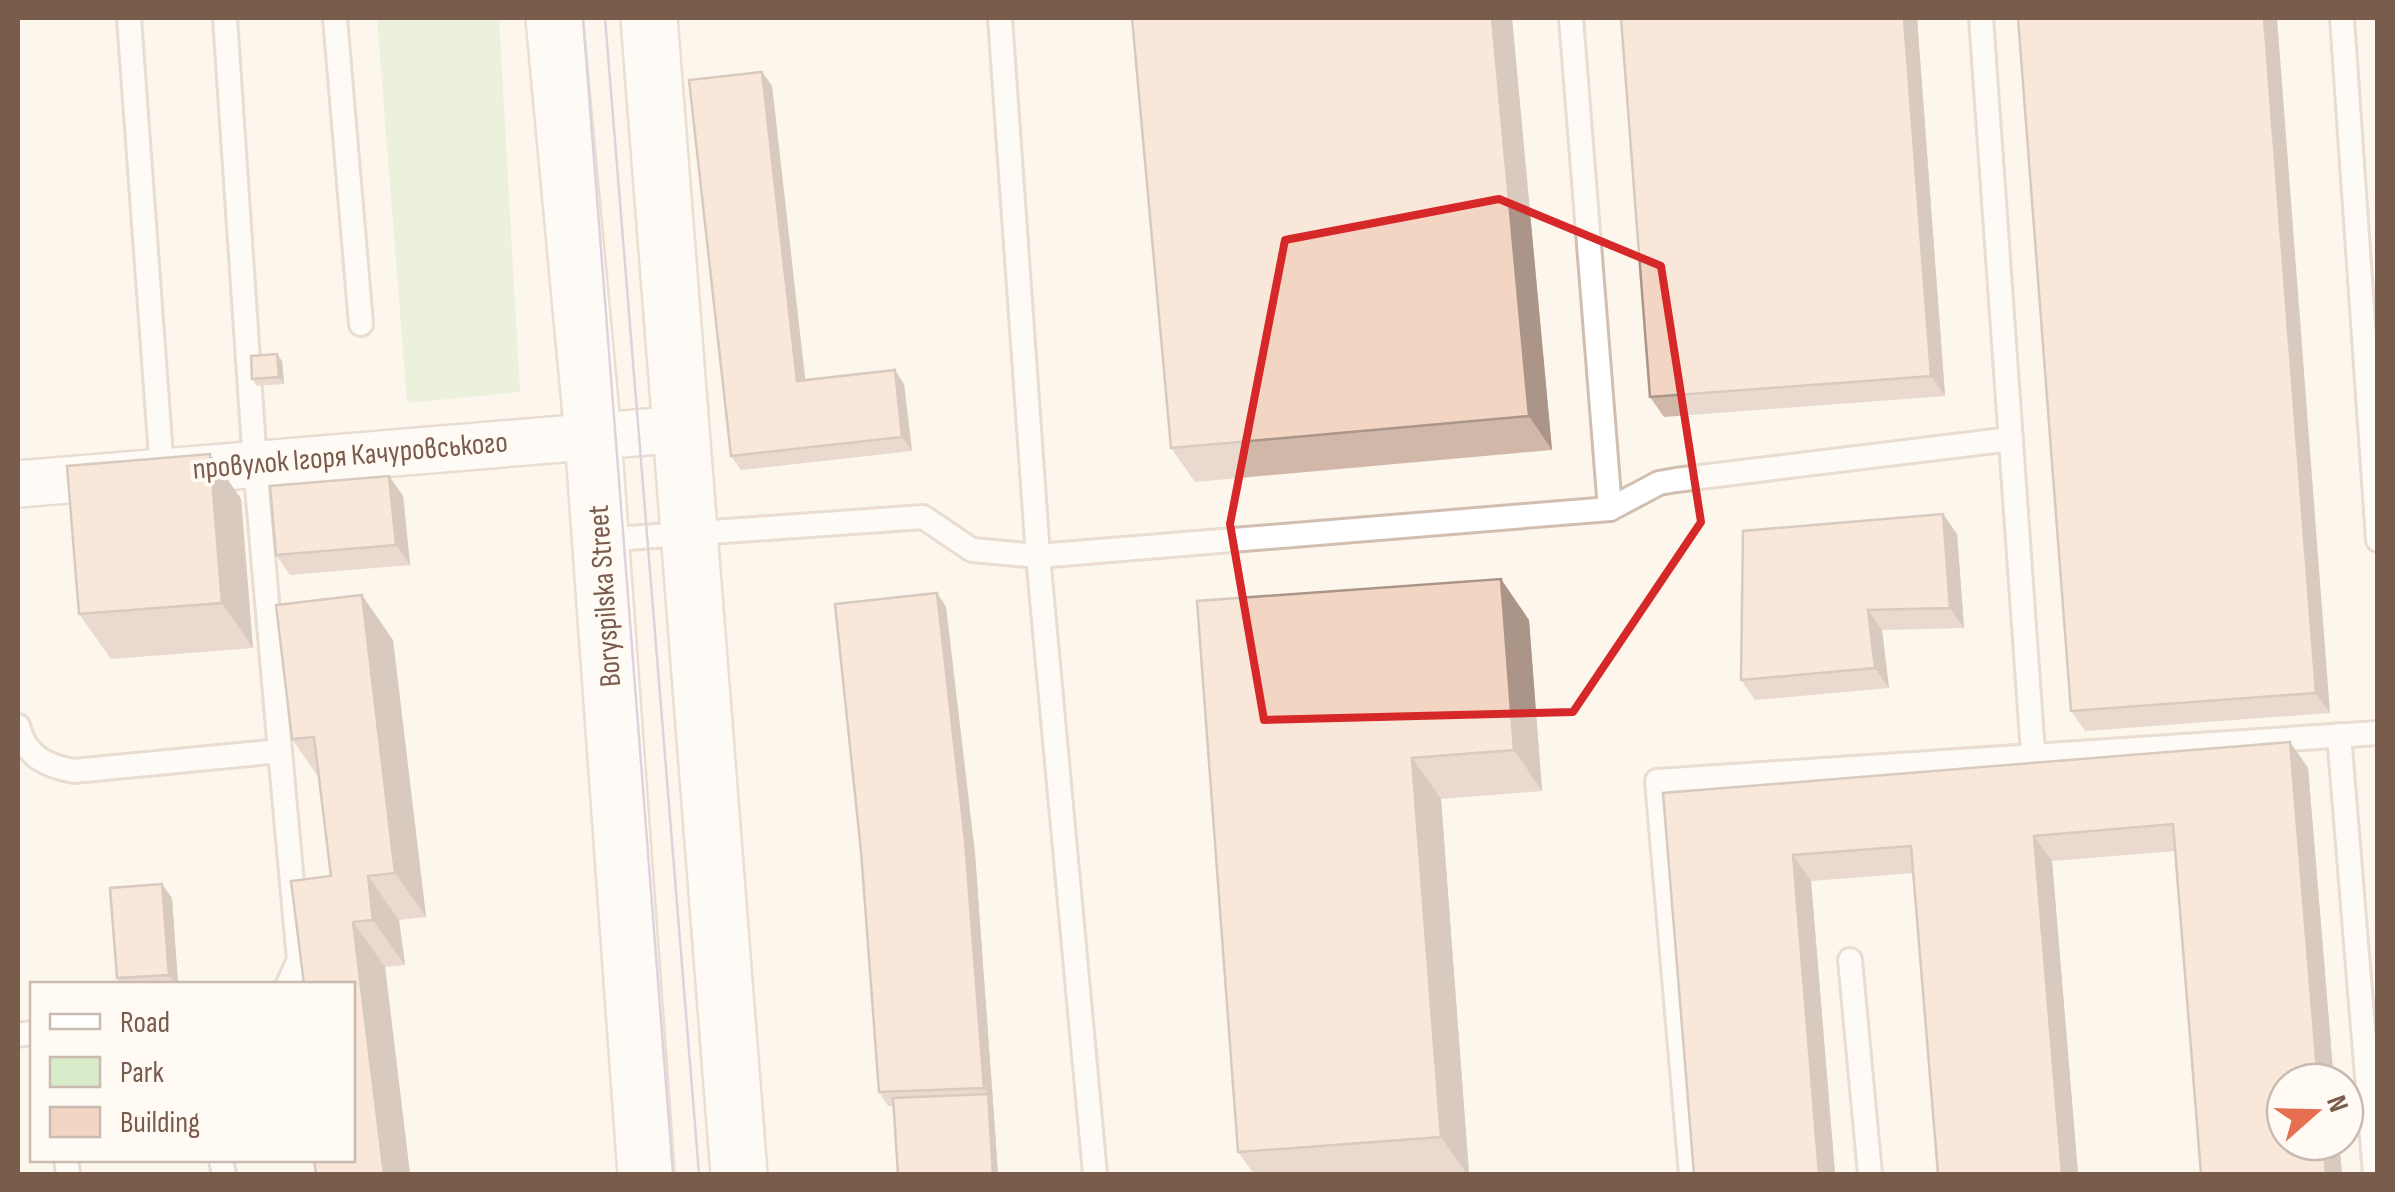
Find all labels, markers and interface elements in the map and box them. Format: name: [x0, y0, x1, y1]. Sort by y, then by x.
street label: провулок Ігоря Качуровського: [191, 424, 509, 488]
street label: Boryspilska Street: [581, 504, 629, 688]
legend: [30, 982, 355, 1162]
text: Road: [120, 1005, 170, 1041]
text: Park: [120, 1055, 164, 1091]
north arrow: [2265, 1062, 2365, 1162]
text: N: [2319, 1091, 2355, 1117]
text: Building: [120, 1105, 200, 1141]

